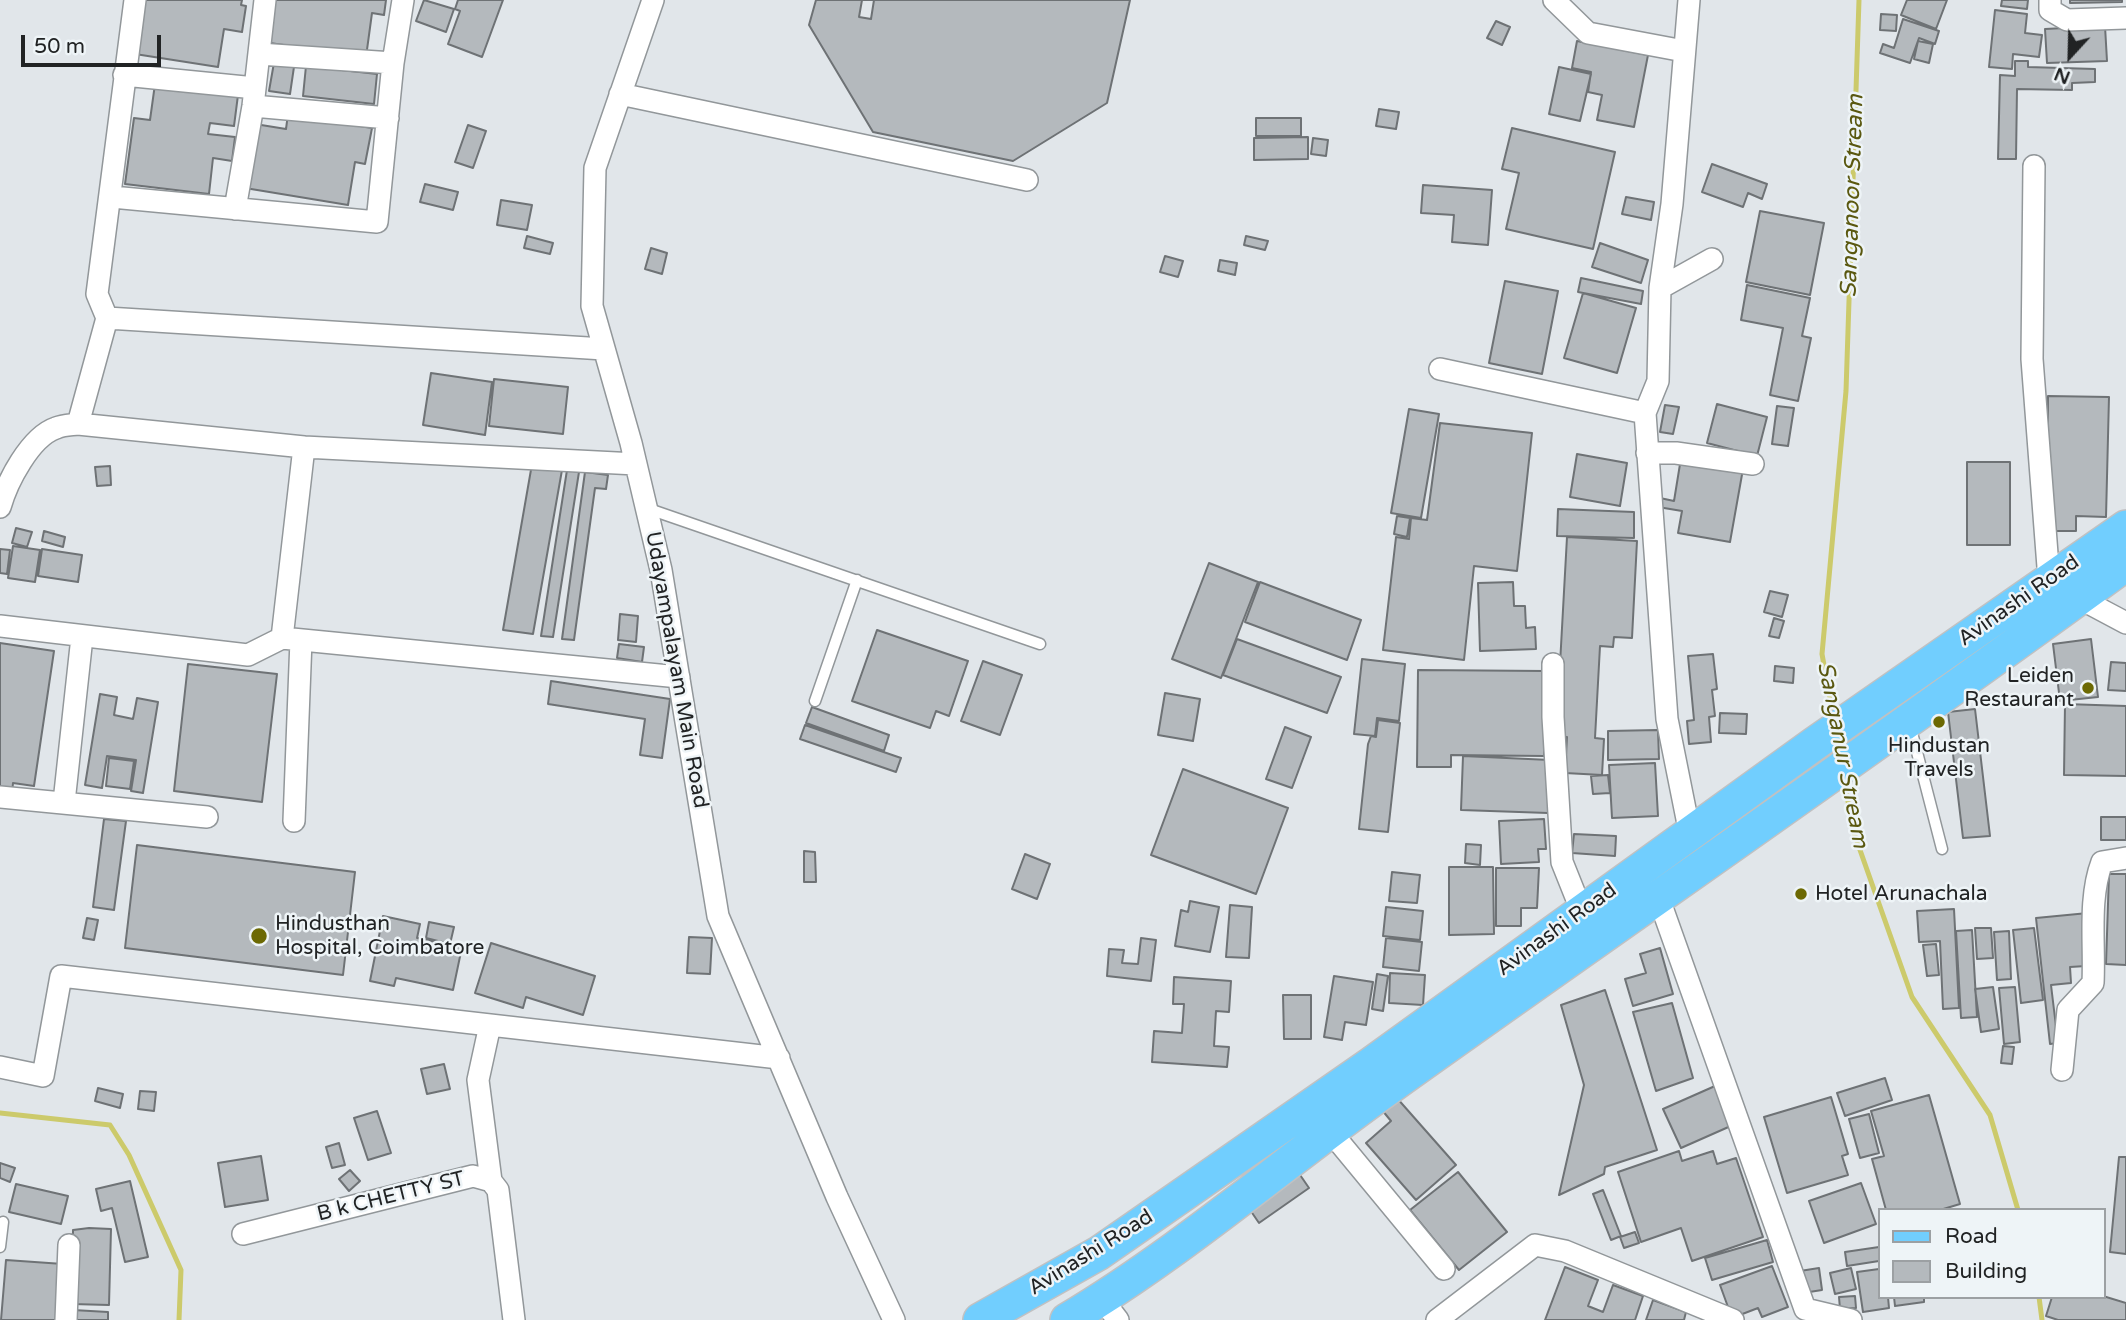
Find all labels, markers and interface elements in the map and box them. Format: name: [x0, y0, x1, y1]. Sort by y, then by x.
scale bar: [24, 21, 164, 65]
north arrow: [2035, 21, 2105, 91]
text: 50 m: [34, 34, 85, 59]
text: N: [2051, 62, 2073, 89]
water label: Sanganoor Stream: [1836, 94, 1870, 298]
street label: Udayampalayam Main Road: [639, 530, 713, 810]
street label: Avinashi Road: [1954, 550, 2084, 652]
water label: Sanganur Stream: [1810, 659, 1874, 851]
place label: Leiden Restaurant: [1964, 663, 2074, 713]
marker: Leiden Restaurant: [2080, 680, 2096, 696]
marker: Hindustan Travels: [1931, 714, 1947, 730]
place label: Hindustan Travels: [1888, 733, 1990, 783]
street label: Avinashi Road: [1492, 878, 1622, 982]
place label: Hotel Arunachala: [1815, 881, 1987, 907]
marker: Hotel Arunachala: [1793, 886, 1809, 902]
place label: Hindusthan Hospital, Coimbatore: [275, 911, 484, 961]
marker: Hindusthan Hospital, Coimbatore: [249, 926, 269, 946]
street label: B k CHETTY ST: [315, 1167, 467, 1227]
street label: Avinashi Road: [1024, 1205, 1158, 1301]
legend: [1878, 1208, 2105, 1299]
text: Road: [1945, 1224, 1998, 1249]
text: Building: [1945, 1259, 2027, 1284]

